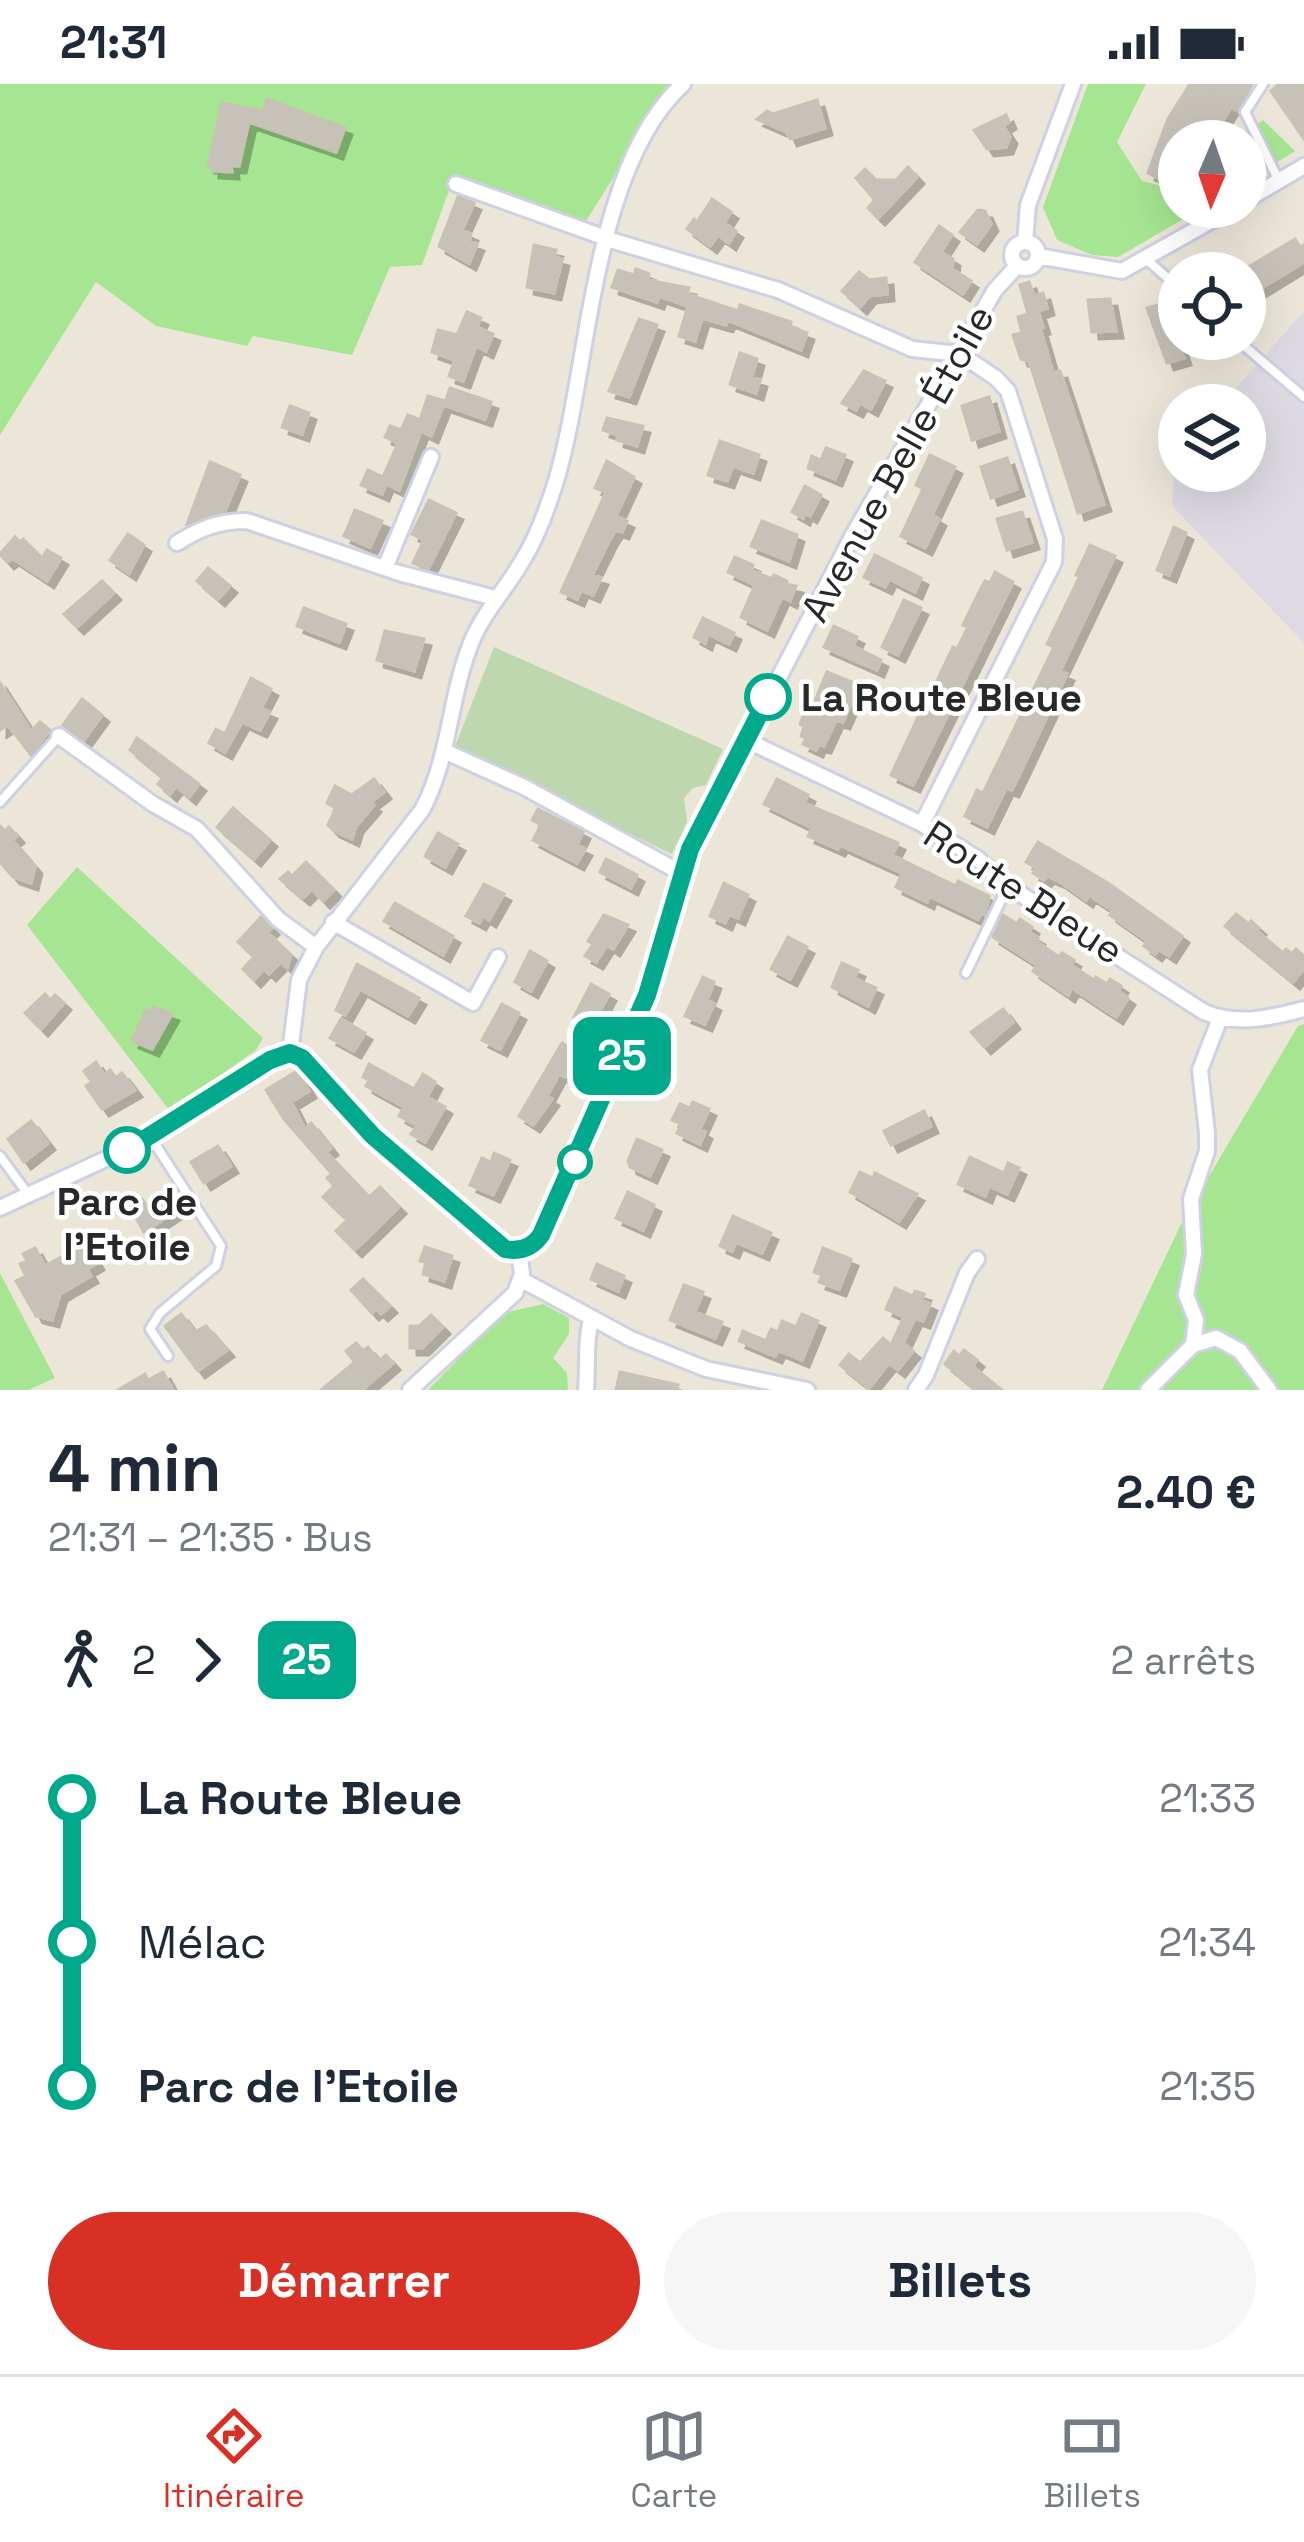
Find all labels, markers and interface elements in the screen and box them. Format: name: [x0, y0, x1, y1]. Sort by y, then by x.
text: 21:31: [60, 14, 167, 71]
north arrow: [1158, 120, 1266, 228]
map controls: [1158, 120, 1266, 492]
button: locate: [1158, 252, 1266, 360]
street label: Avenue Belle Étoile: [790, 296, 1005, 630]
button: layers: [1158, 384, 1266, 492]
place label: La Route Bleue: [801, 673, 1082, 722]
marker: La Route Bleue: [746, 675, 790, 719]
street label: Route Bleue: [915, 810, 1133, 975]
line badge: 25: [568, 1017, 676, 1095]
text: 25: [597, 1029, 647, 1082]
marker: Parc de l'Etoile: [105, 1128, 149, 1172]
unlabelled marker: [559, 1146, 591, 1178]
place label: Parc de l'Etoile: [57, 1177, 197, 1271]
text: 4 min: [48, 1426, 221, 1510]
text: 2.40 €: [1116, 1464, 1256, 1521]
text: 21:31 – 21:35 · Bus: [48, 1513, 373, 1562]
icon: walk: [48, 1627, 114, 1693]
icon: forward: [174, 1627, 240, 1693]
text: 25: [282, 1633, 332, 1686]
text: 2: [132, 1636, 156, 1685]
text: 2 arrêts: [1111, 1636, 1256, 1685]
text: La Route Bleue: [138, 1770, 462, 1827]
text: 21:33: [1159, 1774, 1256, 1823]
text: Mélac: [138, 1914, 267, 1971]
text: 21:34: [1158, 1918, 1256, 1967]
text: Parc de l'Etoile: [138, 2058, 459, 2115]
text: 21:35: [1159, 2062, 1256, 2111]
button: Démarrer: [48, 2212, 640, 2350]
button: Billets: [664, 2212, 1256, 2350]
tab: Itinéraire: [163, 2403, 304, 2517]
tab: Carte: [631, 2403, 717, 2517]
tab: Billets: [1043, 2403, 1141, 2517]

